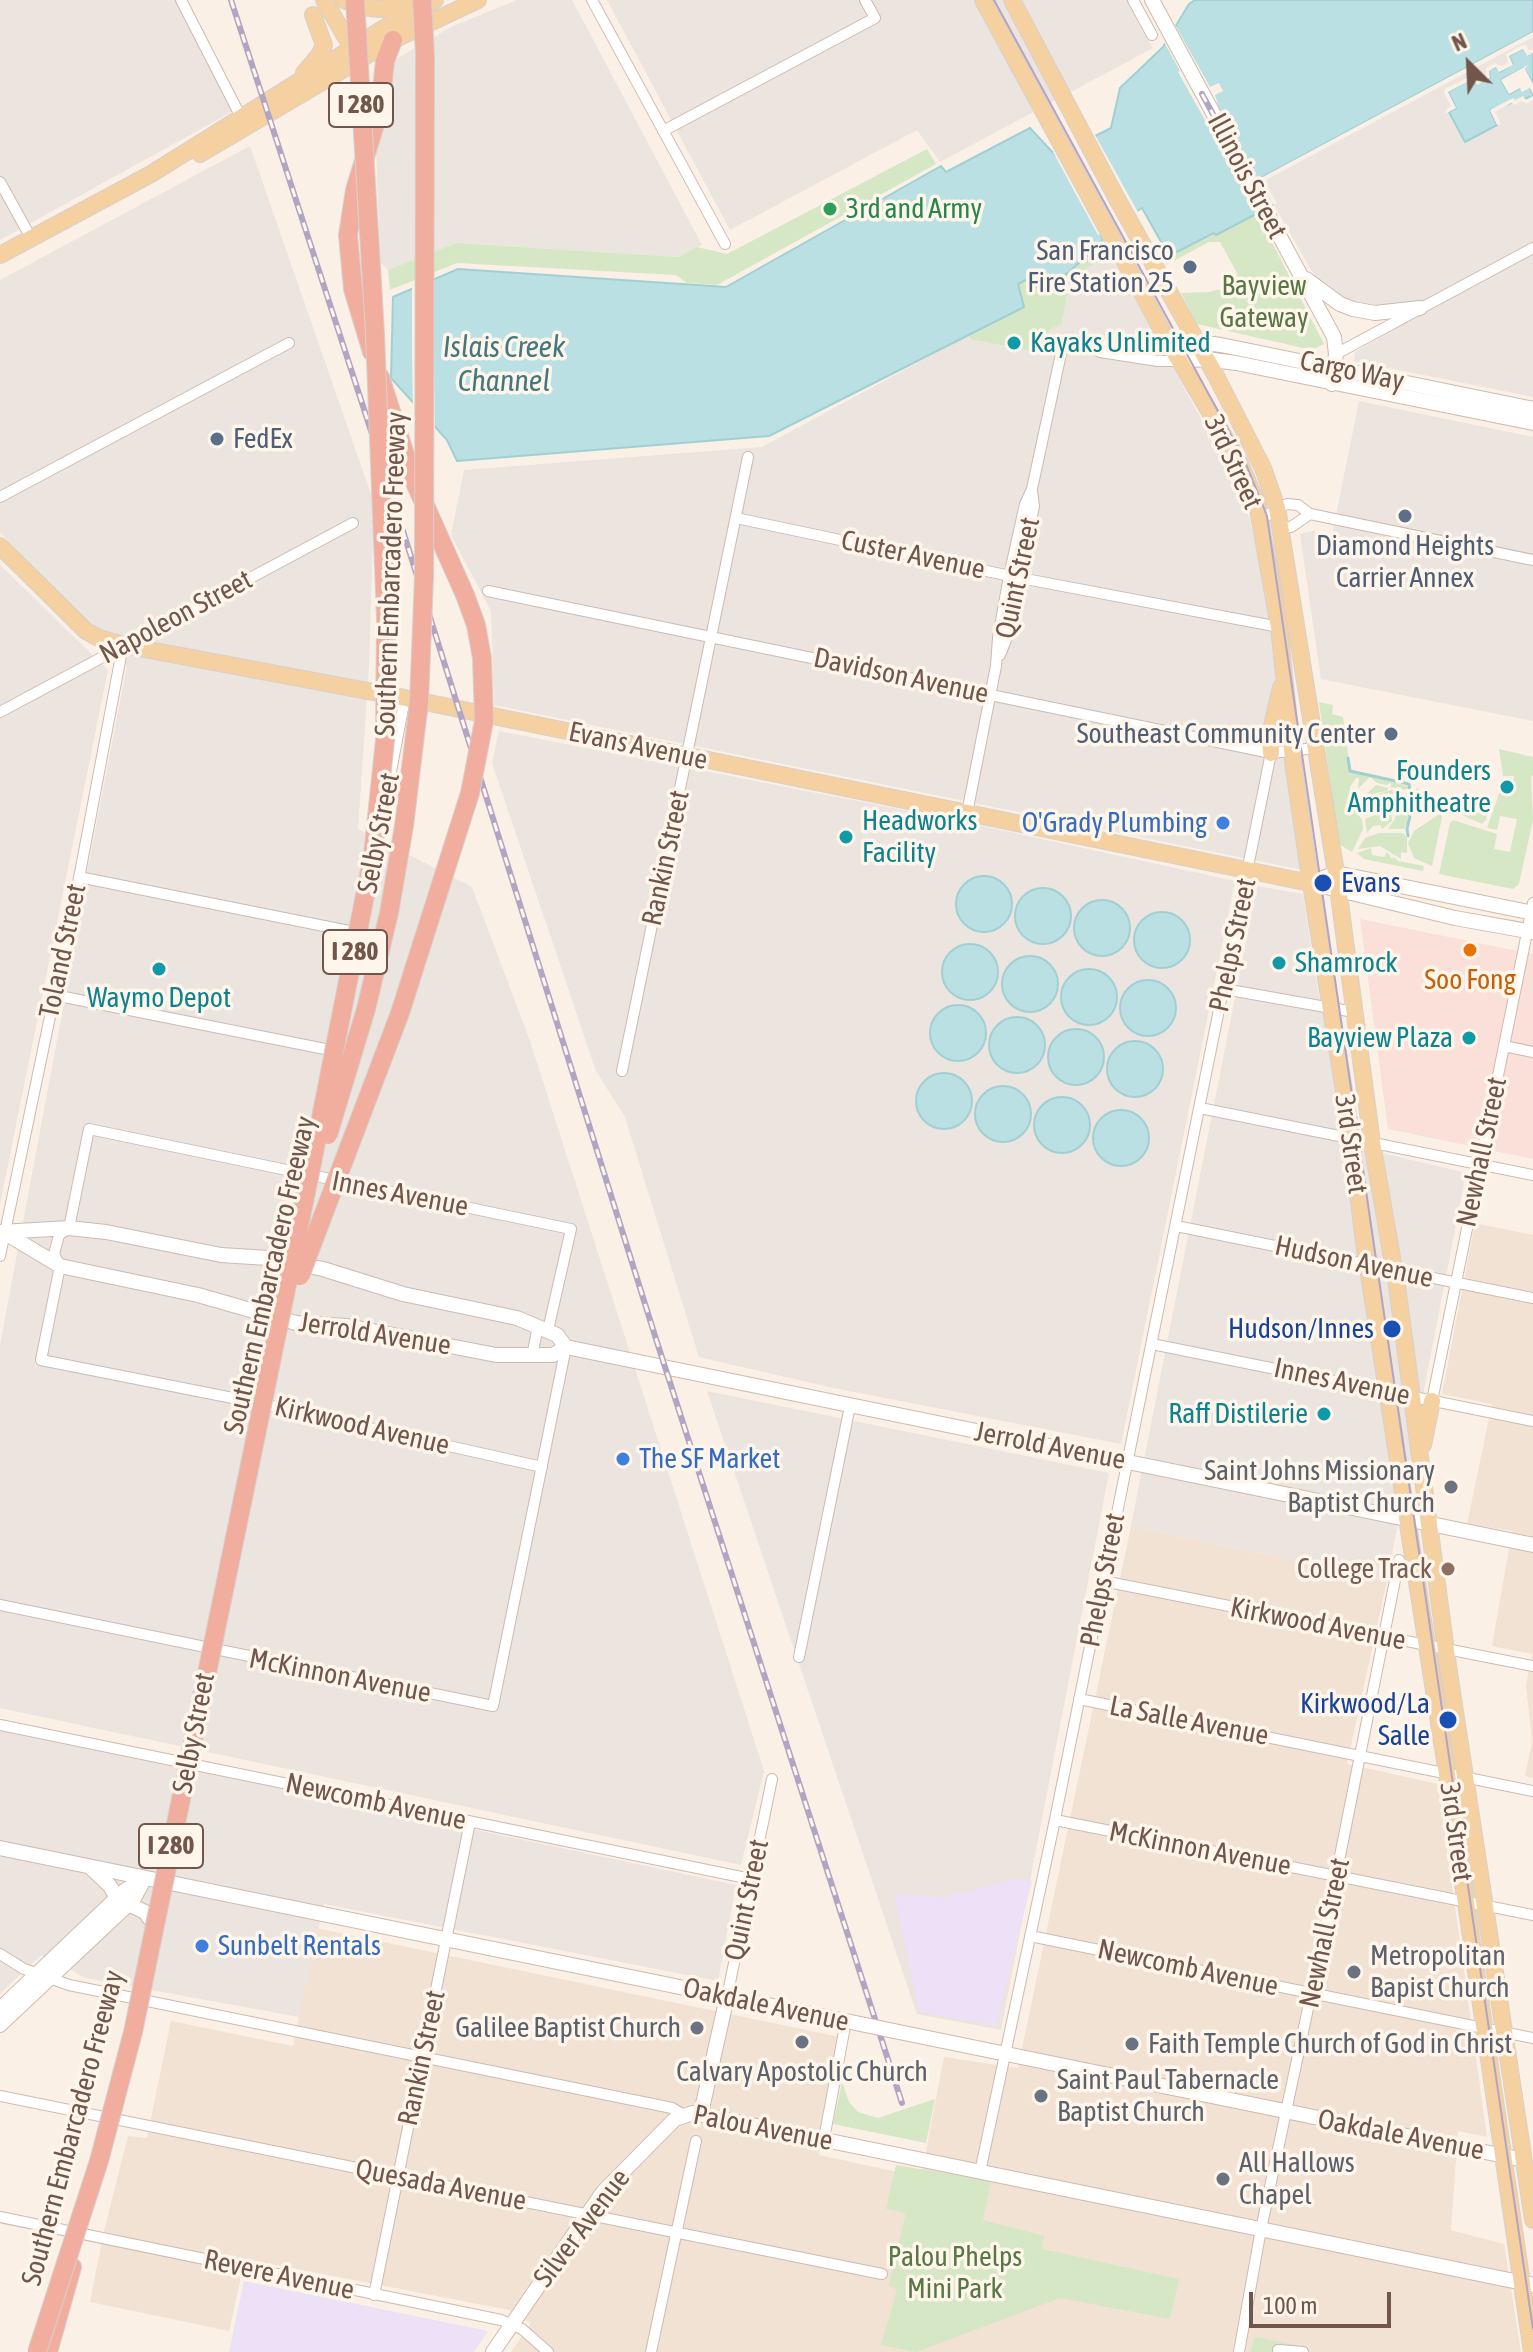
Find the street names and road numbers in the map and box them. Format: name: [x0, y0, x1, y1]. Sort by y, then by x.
road number: I 280: [329, 83, 393, 127]
street label: Illinois Street: [1200, 108, 1294, 244]
street label: Cargo Way: [1297, 344, 1407, 398]
street label: 3rd Street: [1197, 410, 1269, 514]
street label: Southern Embarcadero Freeway: [369, 411, 413, 737]
street label: Quint Street: [989, 514, 1047, 642]
street label: Custer Avenue: [838, 523, 988, 587]
street label: Napoleon Street: [94, 563, 258, 671]
street label: Davidson Avenue: [810, 641, 992, 711]
street label: Evans Avenue: [566, 715, 710, 777]
street label: Selby Street: [351, 770, 407, 896]
street label: Rankin Street: [635, 787, 697, 929]
street label: Phelps Street: [1202, 875, 1264, 1015]
street label: Toland Street: [32, 881, 94, 1021]
road number: I 280: [323, 930, 387, 974]
street label: Newhall Street: [1450, 1074, 1514, 1230]
street label: 3rd Street: [1327, 1092, 1375, 1196]
street label: Southern Embarcadero Freeway: [217, 1113, 323, 1437]
street label: Innes Avenue: [329, 1164, 471, 1224]
street label: Hudson Avenue: [1272, 1229, 1436, 1295]
street label: Jerrold Avenue: [297, 1305, 453, 1363]
street label: Innes Avenue: [1271, 1351, 1413, 1413]
street label: Kirkwood Avenue: [271, 1390, 453, 1462]
street label: Jerrold Avenue: [972, 1415, 1128, 1477]
street label: Phelps Street: [1074, 1510, 1132, 1650]
street label: Kirkwood Avenue: [1227, 1591, 1409, 1657]
street label: McKinnon Avenue: [246, 1642, 434, 1710]
street label: Selby Street: [166, 1670, 222, 1796]
street label: La Salle Avenue: [1107, 1689, 1271, 1753]
street label: Newcomb Avenue: [283, 1766, 469, 1838]
street label: 3rd Street: [1432, 1780, 1480, 1884]
street label: McKinnon Avenue: [1106, 1815, 1294, 1883]
road number: I 280: [139, 1824, 203, 1868]
street label: Quint Street: [718, 1836, 776, 1964]
street label: Newhall Street: [1293, 1855, 1357, 2011]
street label: Newcomb Avenue: [1095, 1932, 1281, 2004]
street label: Southern Embarcadero Freeway: [15, 1967, 131, 2289]
street label: Oakdale Avenue: [680, 1971, 852, 2039]
street label: Rankin Street: [391, 1987, 453, 2129]
street label: Palou Avenue: [690, 2098, 836, 2158]
street label: Oakdale Avenue: [1315, 2102, 1487, 2168]
street label: Quesada Avenue: [353, 2152, 529, 2218]
street label: Silver Avenue: [527, 2162, 637, 2294]
street label: Revere Avenue: [201, 2243, 357, 2307]

